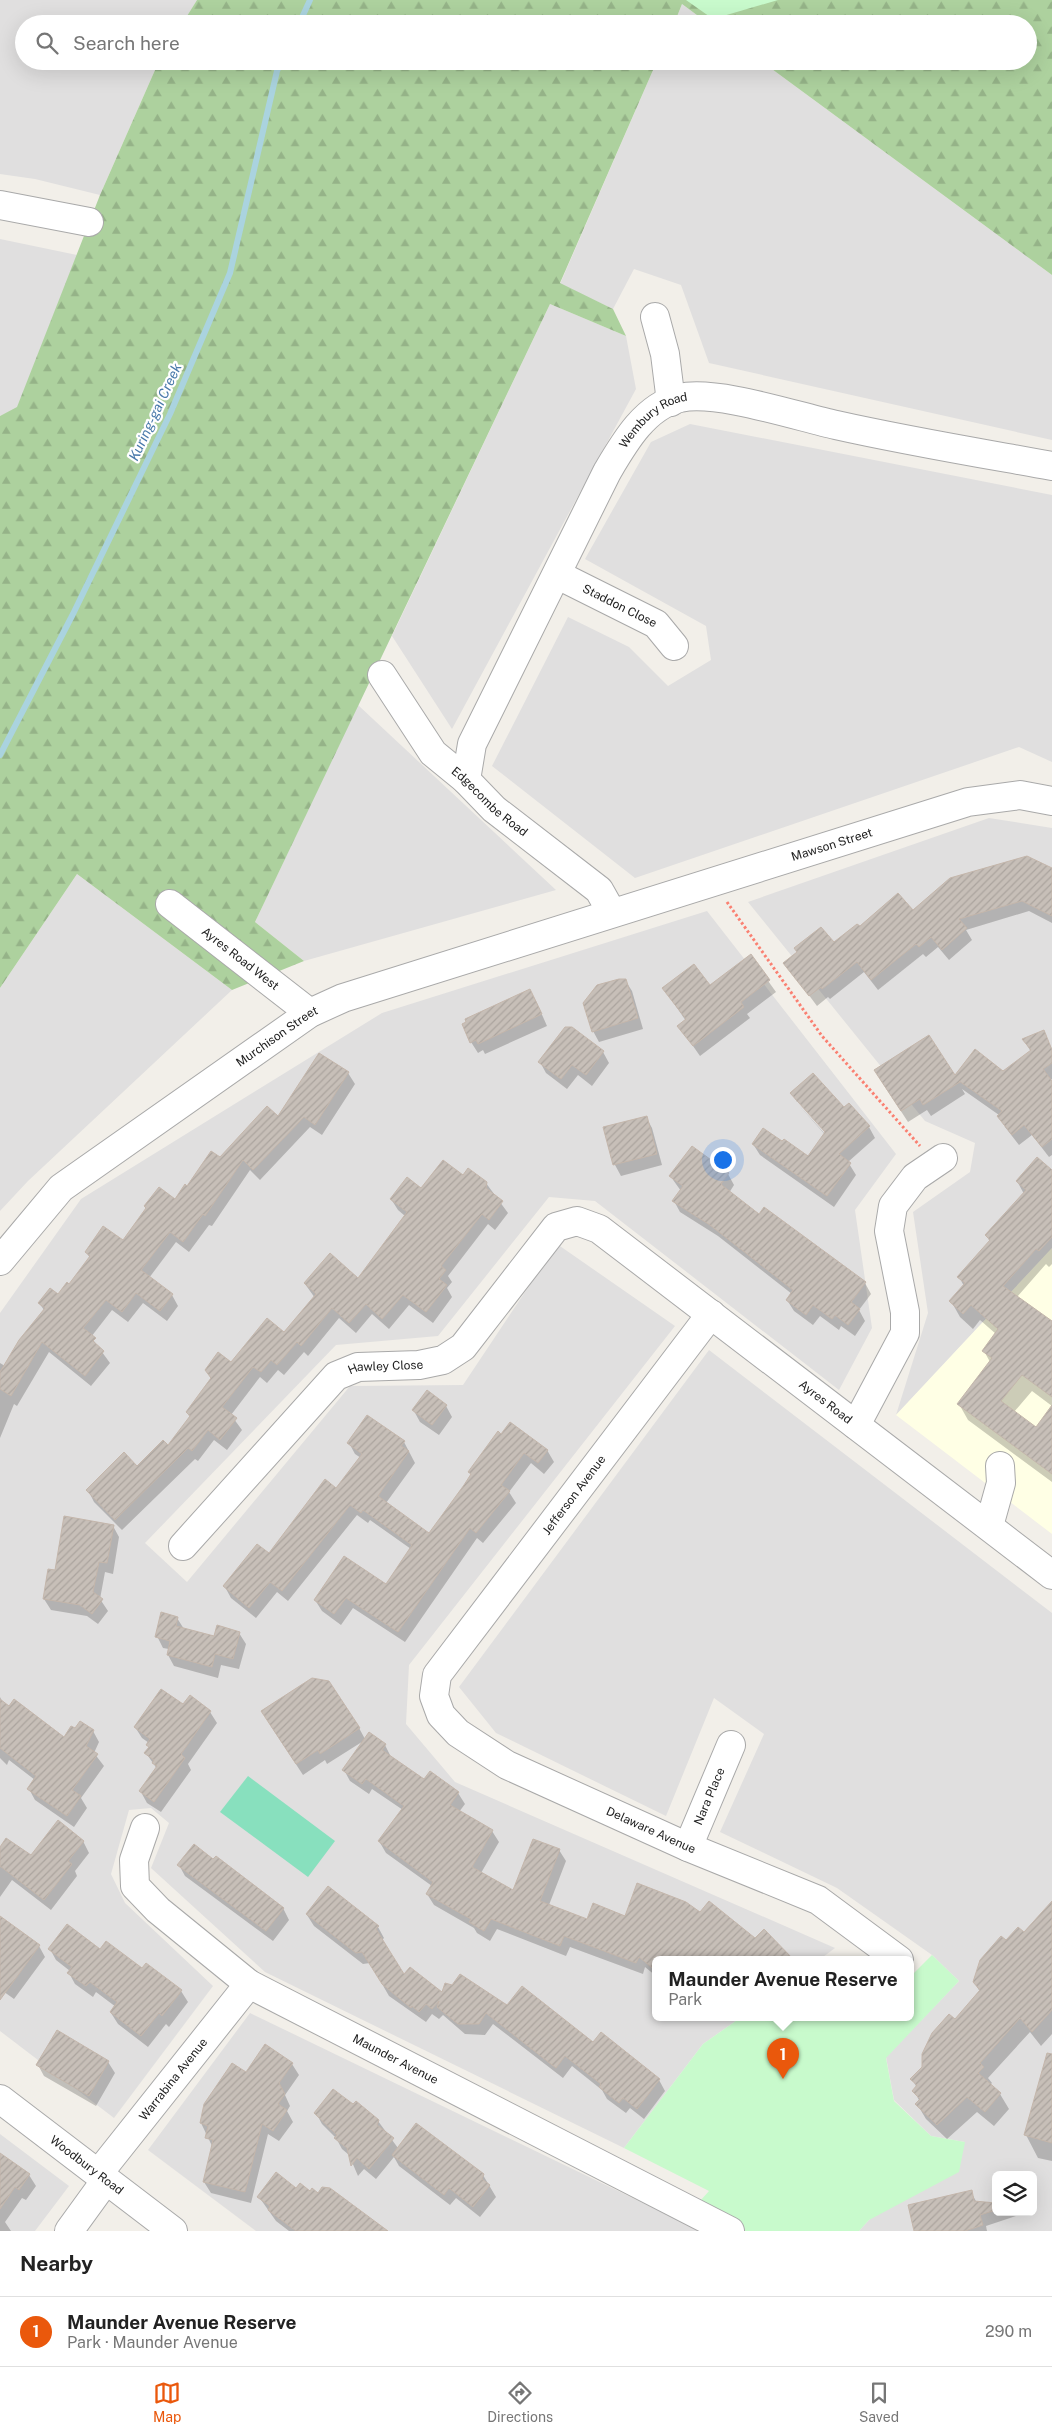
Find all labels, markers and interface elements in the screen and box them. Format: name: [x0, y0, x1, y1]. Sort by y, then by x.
search box: [15, 15, 1037, 70]
icon: search: [33, 29, 61, 57]
text: Search here: [73, 32, 180, 54]
water label: Kuring-gai Creek: [125, 360, 185, 463]
street label: Wembury Road: [616, 390, 688, 451]
street label: Staddon Close: [580, 581, 659, 630]
street label: Edgecombe Road: [449, 764, 530, 839]
street label: Mawson Street: [790, 825, 874, 864]
street label: Ayres Road West: [199, 924, 282, 993]
street label: Murchison Street: [233, 1003, 320, 1070]
your location: [710, 1147, 736, 1173]
street label: Hawley Close: [346, 1357, 425, 1377]
street label: Ayres Road: [796, 1377, 855, 1427]
street label: Jefferson Avenue: [540, 1452, 609, 1537]
street label: Nara Place: [691, 1765, 728, 1827]
street label: Delaware Avenue: [604, 1804, 698, 1856]
popup: [652, 1956, 914, 2021]
text: Maunder Avenue Reserve: [668, 1968, 898, 1990]
text: Park: [668, 1990, 702, 2009]
street label: Maunder Avenue: [350, 2031, 441, 2087]
street label: Warrabina Avenue: [136, 2035, 210, 2123]
pin: 1: [767, 2038, 799, 2079]
street label: Woodbury Road: [47, 2133, 126, 2198]
map controls: [992, 2171, 1037, 2216]
button: layers: [992, 2171, 1037, 2216]
text: Nearby: [20, 2251, 93, 2276]
text: Maunder Avenue Reserve: [67, 2311, 297, 2333]
text: 1: [33, 2322, 39, 2341]
text: 290 m: [985, 2322, 1032, 2341]
text: Park · Maunder Avenue: [67, 2333, 238, 2352]
tab: Map: [153, 2379, 181, 2425]
tab: Directions: [487, 2379, 553, 2425]
tab: Saved: [859, 2379, 899, 2425]

